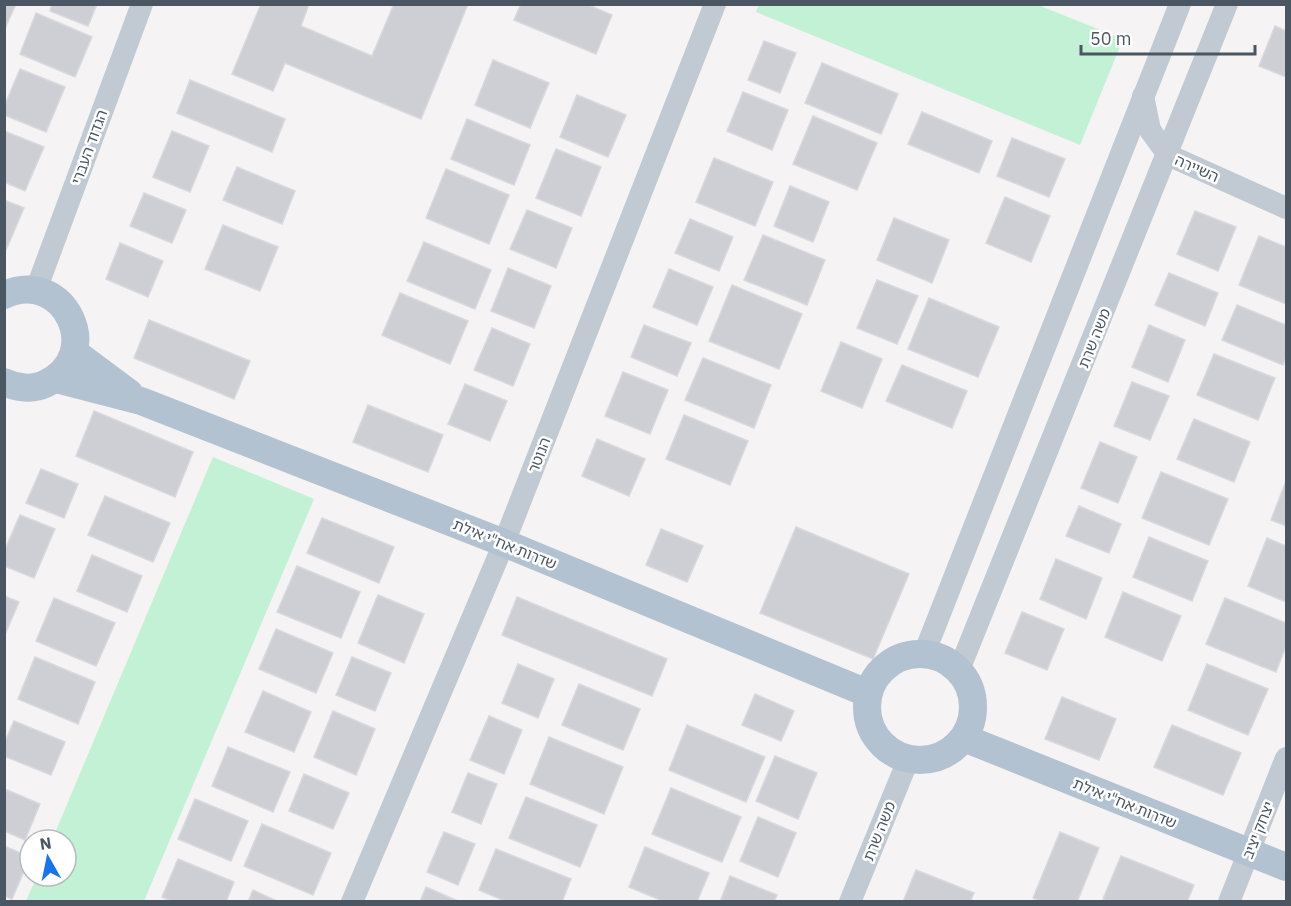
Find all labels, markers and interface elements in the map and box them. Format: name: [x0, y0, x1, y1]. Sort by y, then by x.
scale bar: [1081, 18, 1255, 56]
text: 50 m: [1090, 27, 1132, 50]
street label: הגדוד העברי: [67, 107, 111, 187]
street label: השיירה: [1172, 150, 1222, 186]
street label: משה שרת: [1073, 305, 1115, 371]
street label: הנוטר: [524, 435, 554, 475]
street label: שדרות אח"י אילת: [450, 515, 560, 573]
street label: שדרות אח"י אילת: [1070, 774, 1180, 832]
street label: משה שרת: [858, 798, 900, 864]
street label: יצחק יציב: [1238, 799, 1278, 861]
north arrow: [18, 828, 78, 888]
text: N: [38, 832, 53, 854]

